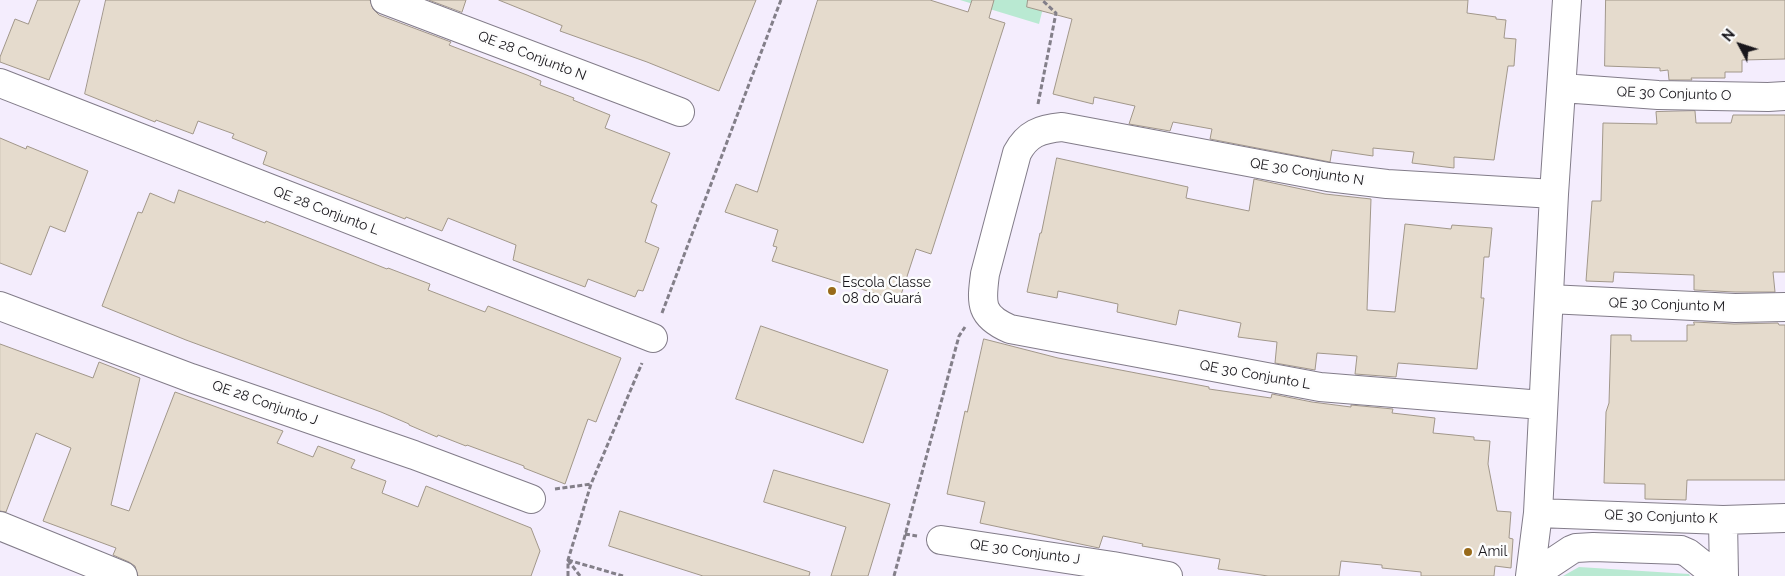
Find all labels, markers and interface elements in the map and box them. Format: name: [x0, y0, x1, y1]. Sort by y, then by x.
north arrow: [1715, 20, 1765, 70]
text: N: [1719, 26, 1738, 45]
street label: QE 28 Conjunto N: [475, 28, 589, 84]
street label: QE 30 Conjunto O: [1616, 84, 1732, 104]
street label: QE 30 Conjunto N: [1249, 155, 1365, 189]
street label: QE 28 Conjunto L: [271, 183, 381, 239]
place label: Escola Classe 08 do Guará: [842, 275, 931, 308]
marker: Escola Classe 08 do Guará: [826, 285, 838, 297]
street label: QE 30 Conjunto M: [1608, 295, 1726, 315]
street label: QE 30 Conjunto L: [1198, 357, 1312, 393]
street label: QE 28 Conjunto J: [210, 377, 320, 429]
street label: QE 30 Conjunto K: [1604, 507, 1718, 527]
street label: QE 30 Conjunto J: [969, 536, 1081, 568]
place label: Amil: [1478, 544, 1507, 560]
marker: Amil: [1462, 546, 1474, 558]

